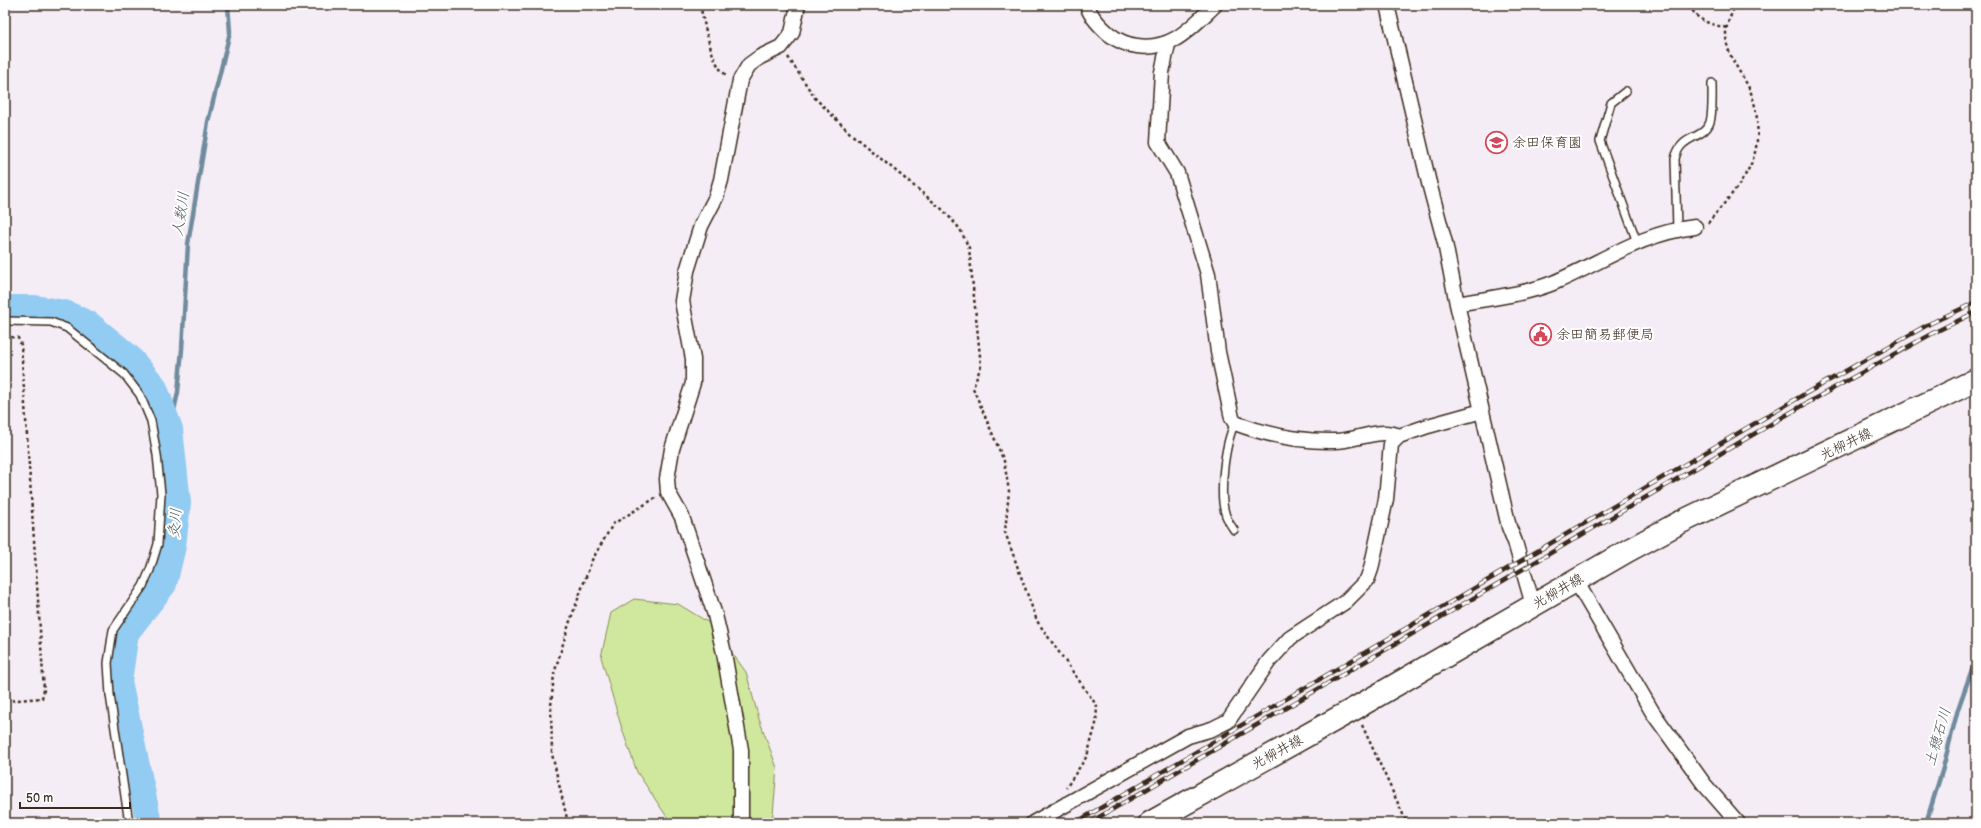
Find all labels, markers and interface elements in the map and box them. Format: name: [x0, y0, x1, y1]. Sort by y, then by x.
school or university icon: 余田保育園: [1484, 129, 1510, 155]
place label: 余田保育園: [1512, 134, 1582, 151]
water label: 人数川: [168, 190, 194, 238]
public building icon: 余田簡易郵便局: [1528, 321, 1554, 347]
place label: 余田簡易郵便局: [1556, 326, 1654, 343]
street label: 光柳井線: [1817, 424, 1875, 464]
water label: 灸川: [164, 507, 186, 539]
street label: 光柳井線: [1530, 570, 1586, 612]
water label: 土穂石川: [1921, 706, 1955, 768]
street label: 光柳井線: [1248, 731, 1306, 773]
scale bar: [20, 784, 130, 810]
text: 50 m: [26, 791, 53, 806]

